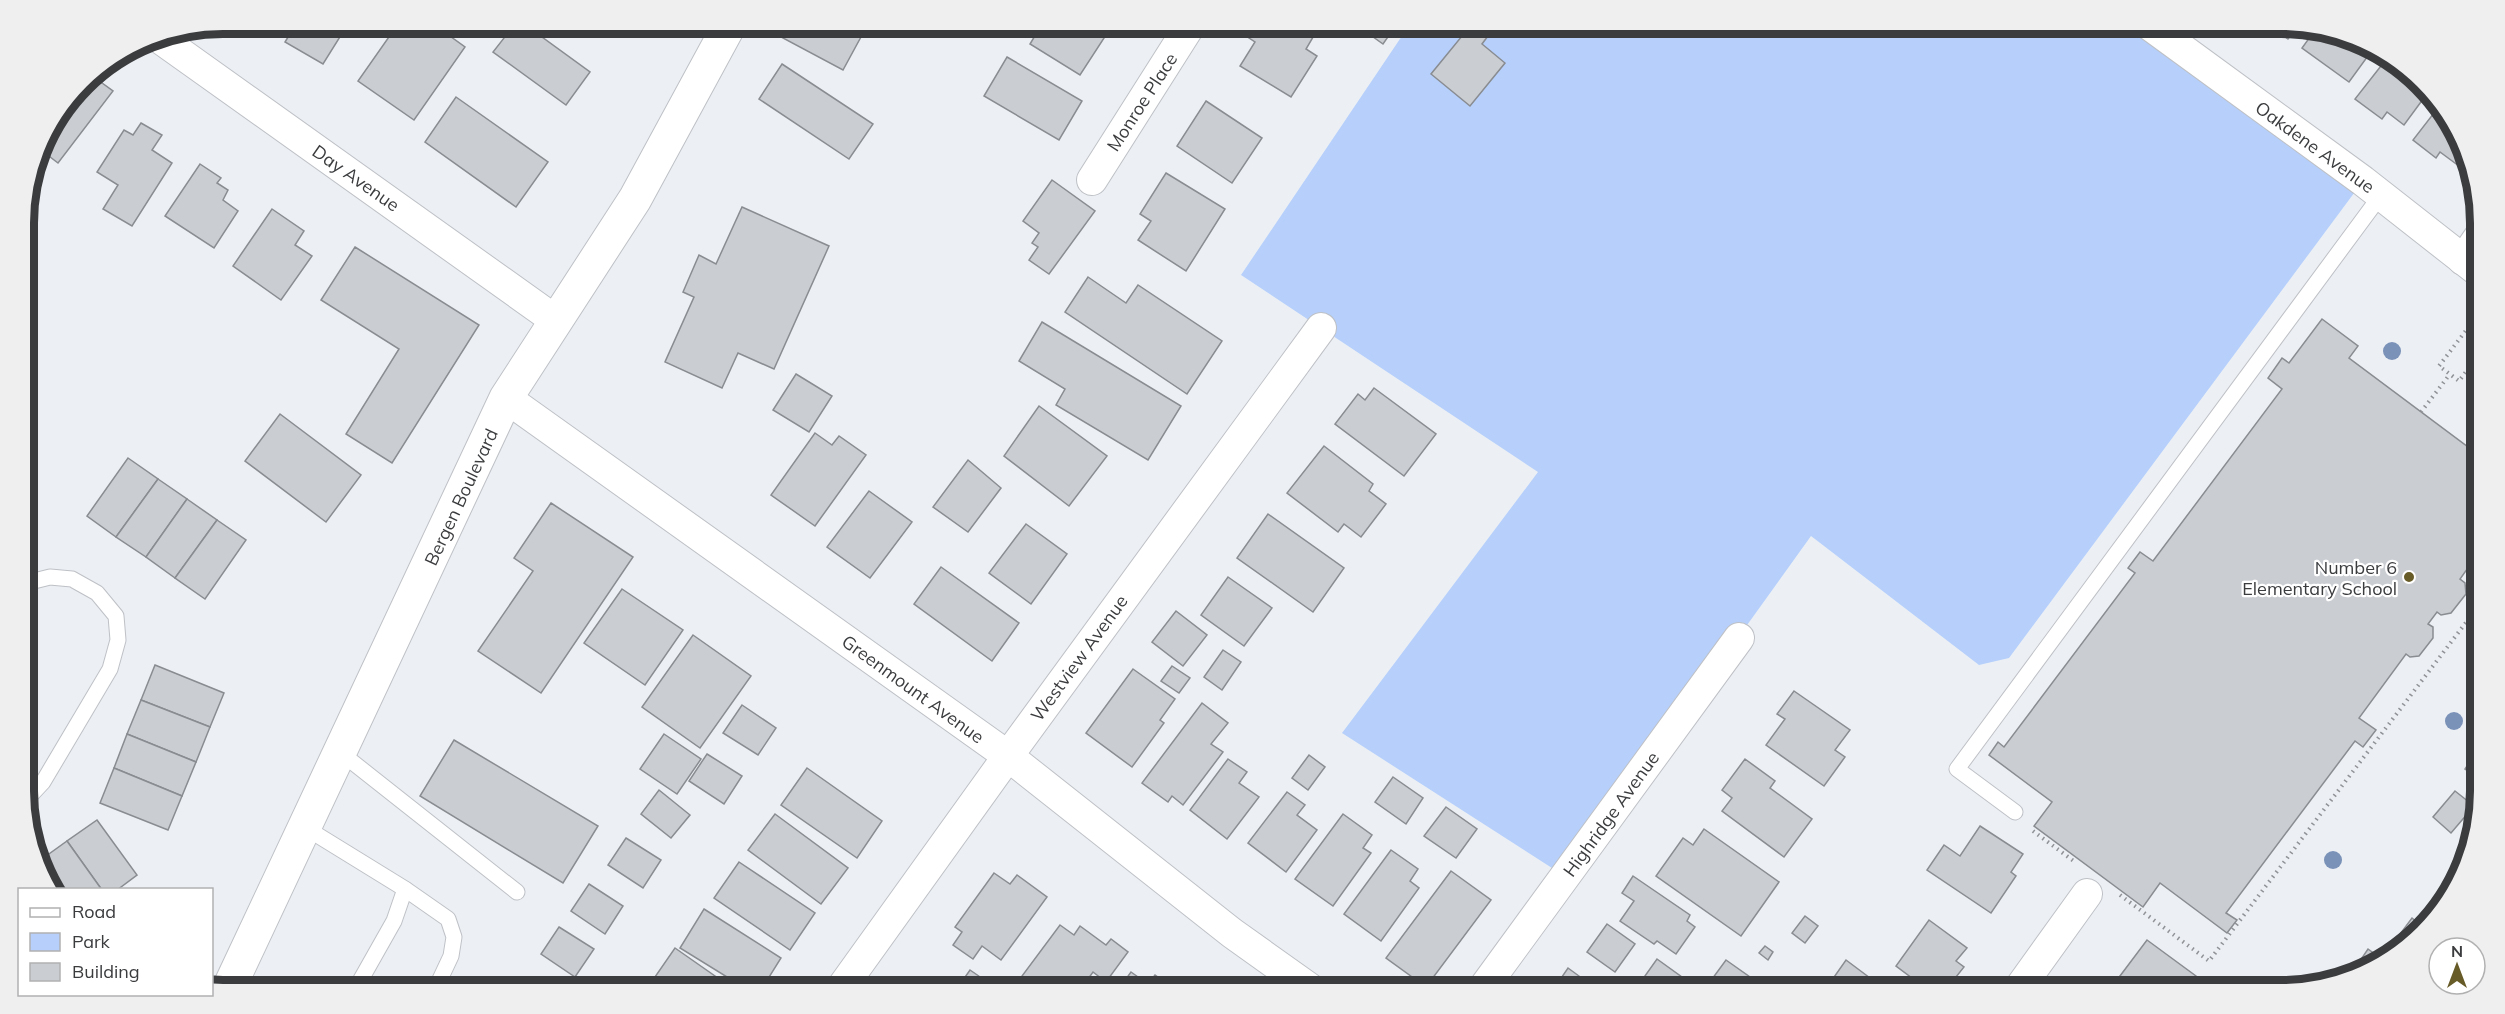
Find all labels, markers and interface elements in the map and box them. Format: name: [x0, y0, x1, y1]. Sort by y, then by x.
street label: Monroe Place: [1102, 48, 1182, 156]
street label: Oakdene Avenue: [2251, 96, 2379, 198]
street label: Day Avenue: [308, 140, 404, 216]
street label: Bergen Boulevard: [419, 425, 503, 569]
place label: Number 6 Elementary School: [2242, 556, 2397, 600]
marker: Number 6 Elementary School: [2402, 570, 2416, 584]
street label: Westview Avenue: [1025, 590, 1133, 726]
street label: Greenmount Avenue: [837, 630, 989, 748]
street label: Highridge Avenue: [1558, 747, 1664, 881]
legend: [18, 888, 213, 996]
text: Road: [72, 900, 116, 923]
text: Park: [72, 930, 111, 953]
north arrow: [2427, 936, 2487, 996]
text: N: [2451, 941, 2463, 961]
text: Building: [72, 960, 140, 983]

